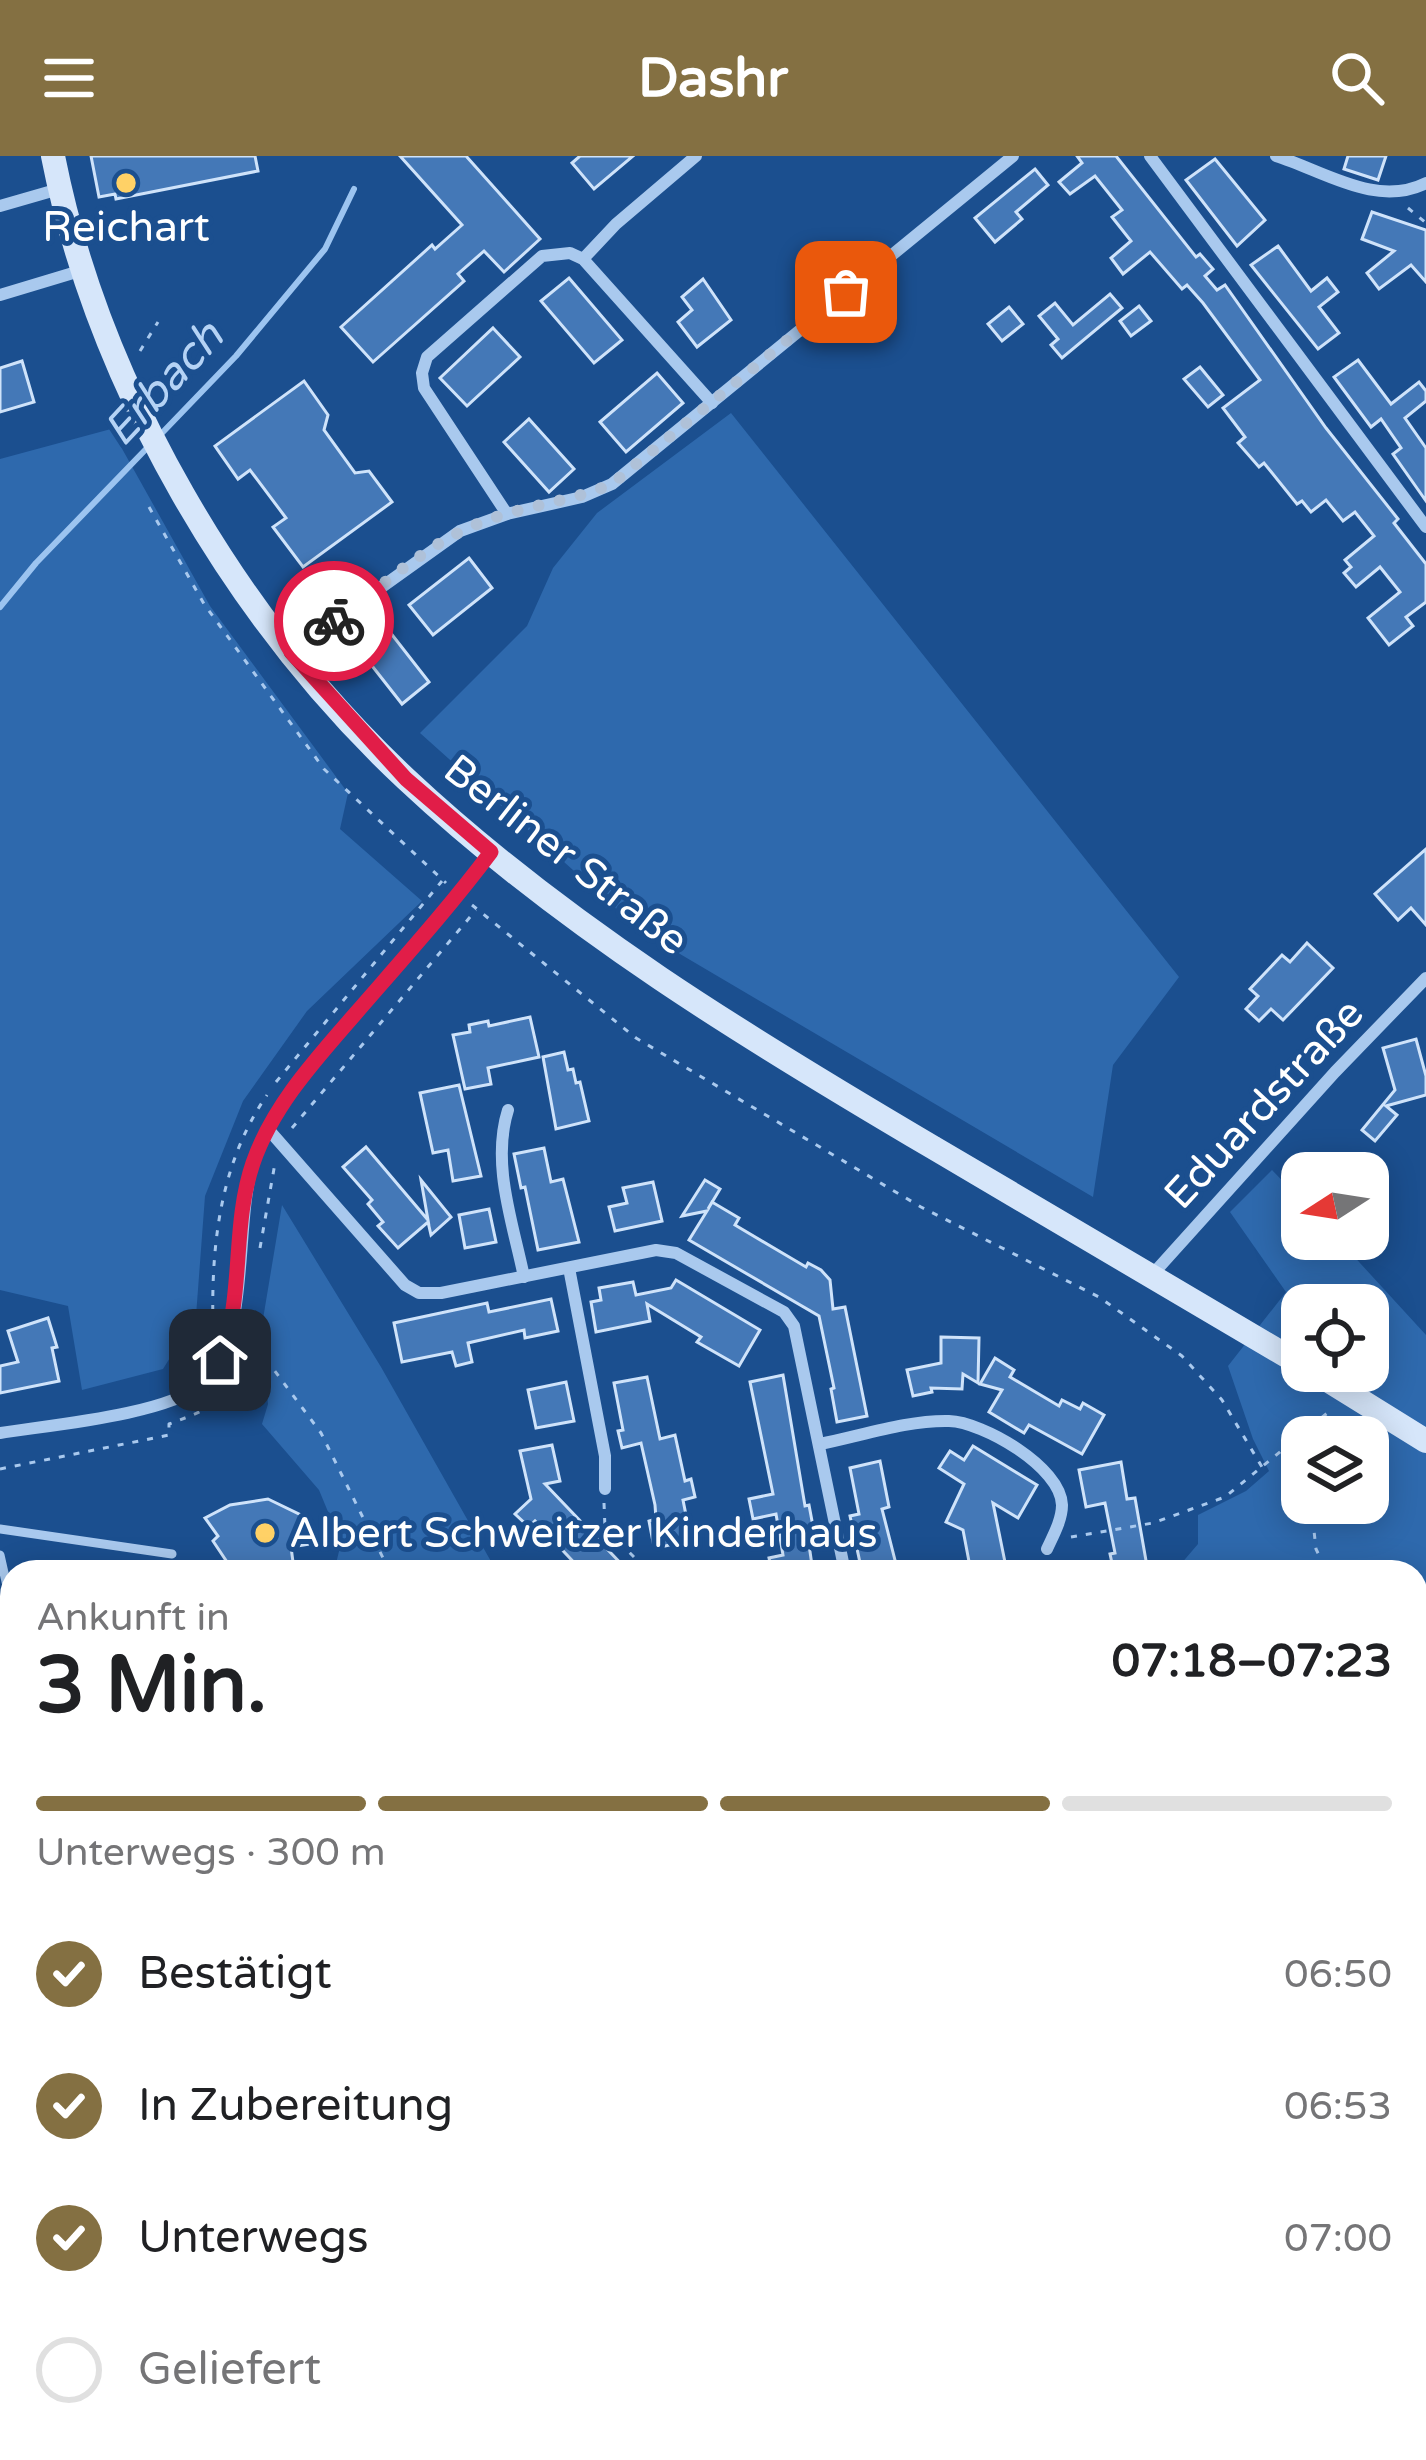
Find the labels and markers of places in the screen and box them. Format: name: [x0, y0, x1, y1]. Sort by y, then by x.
marker: Reichart: [113, 170, 139, 196]
place label: Reichart: [42, 202, 210, 253]
pin: [795, 241, 897, 343]
pin: [169, 1309, 271, 1411]
place label: Albert Schweitzer Kinderhaus: [289, 1508, 878, 1559]
marker: Albert Schweitzer Kinderhaus: [252, 1520, 278, 1546]

